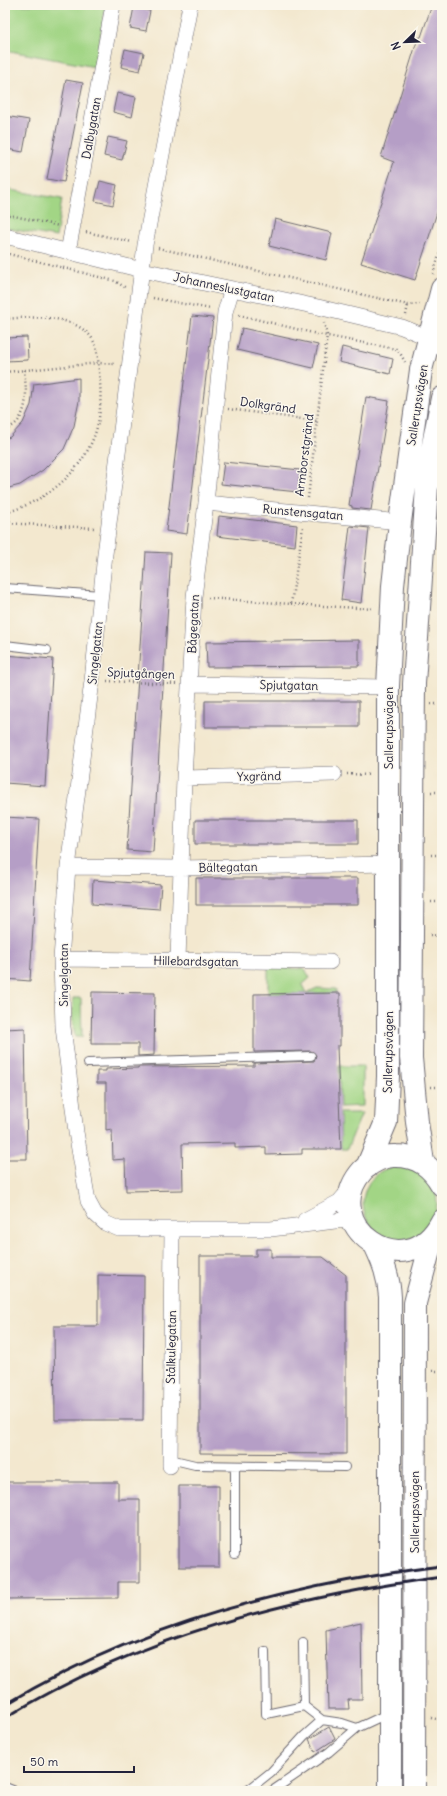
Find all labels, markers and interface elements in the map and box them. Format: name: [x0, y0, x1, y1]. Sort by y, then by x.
north arrow: [385, 22, 425, 62]
text: N: [388, 40, 404, 52]
street label: Dalbygatan: [78, 96, 104, 160]
street label: Johanneslustgatan: [172, 269, 276, 305]
street label: Sallerupsvägen: [403, 363, 431, 447]
street label: Dolkgränd: [239, 394, 297, 416]
street label: Armborstgränd: [291, 413, 317, 497]
street label: Runstensgatan: [262, 501, 344, 523]
street label: Bågegatan: [184, 594, 202, 654]
street label: Singelgatan: [84, 621, 106, 685]
street label: Spjutgången: [107, 664, 175, 682]
street label: Spjutgatan: [260, 677, 318, 693]
street label: Sallerupsvägen: [381, 687, 396, 769]
street label: Yxgränd: [237, 768, 281, 784]
street label: Bältegatan: [198, 859, 258, 875]
street label: Singelgatan: [56, 943, 71, 1007]
street label: Hillebardsgatan: [153, 953, 239, 969]
street label: Sallerupsvägen: [380, 1011, 396, 1093]
street label: Stålkulegatan: [163, 1310, 179, 1384]
street label: Sallerupsvägen: [407, 1471, 422, 1553]
scale bar: [24, 1748, 134, 1774]
text: 50 m: [30, 1754, 59, 1769]

